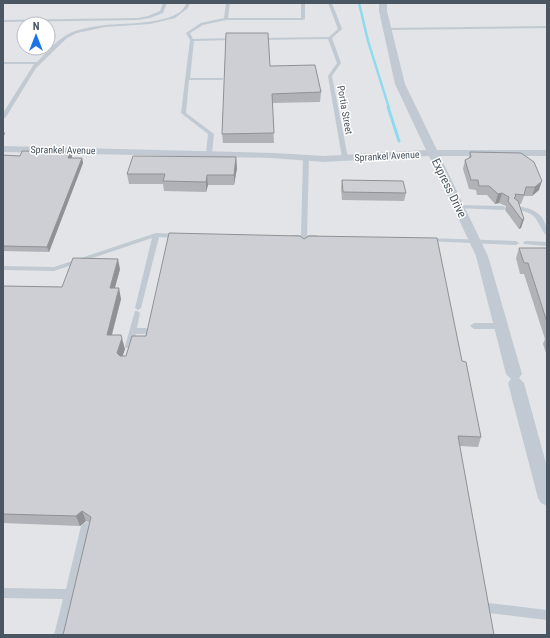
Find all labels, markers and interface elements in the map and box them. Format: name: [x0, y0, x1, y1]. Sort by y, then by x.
north arrow: [16, 16, 56, 56]
text: N: [33, 20, 40, 33]
street label: Portia Street: [335, 85, 355, 135]
street label: Sprankel Avenue: [30, 144, 96, 156]
street label: Sprankel Avenue: [354, 149, 420, 163]
street label: Express Drive: [429, 156, 469, 220]

